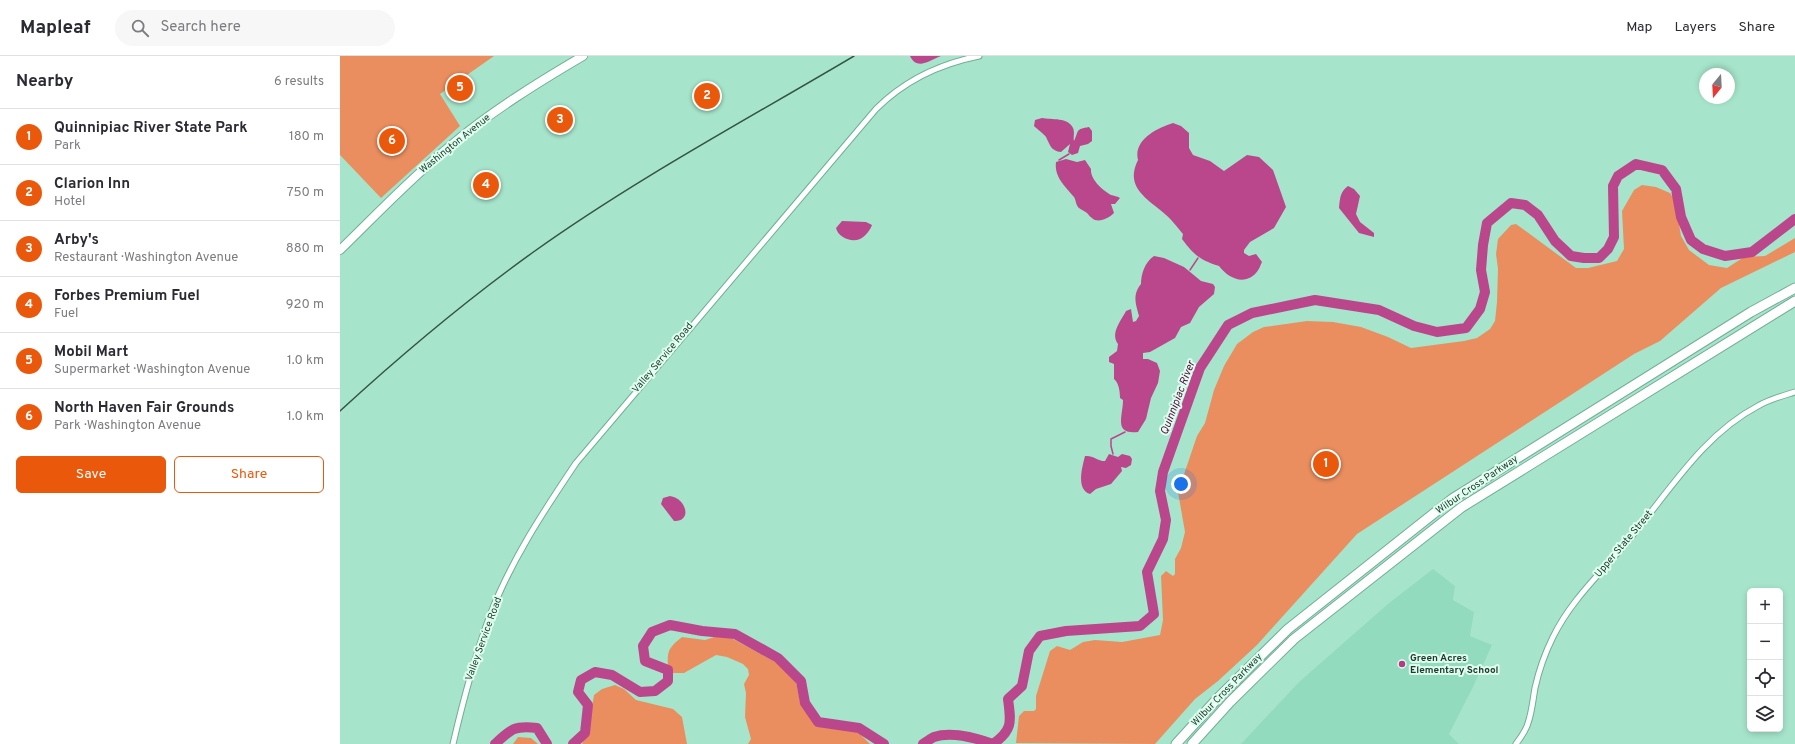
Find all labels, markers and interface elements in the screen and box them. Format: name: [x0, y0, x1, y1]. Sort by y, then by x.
search box: [115, 10, 395, 46]
text: Mapleaf: [20, 16, 91, 40]
icon: search: [129, 17, 151, 39]
text: Search here: [161, 18, 241, 37]
text: Map: [1626, 19, 1652, 36]
text: Layers: [1674, 19, 1716, 36]
text: Share: [1738, 19, 1775, 36]
north arrow: [1699, 68, 1735, 104]
text: Nearby: [16, 71, 73, 93]
pin: 5: [447, 73, 473, 103]
text: 6 results: [274, 74, 324, 90]
pin: 2: [694, 81, 720, 111]
pin: 3: [547, 105, 573, 135]
street label: Washington Avenue: [417, 111, 493, 177]
text: Quinnipiac River State Park: [54, 119, 248, 138]
pin: 6: [379, 126, 405, 156]
text: 1: [26, 129, 32, 145]
text: 180 m: [289, 129, 324, 145]
text: Park: [54, 138, 81, 154]
pin: 4: [473, 170, 499, 200]
text: Clarion Inn: [54, 175, 130, 194]
text: 2: [25, 185, 33, 201]
text: 750 m: [287, 185, 324, 201]
text: Hotel: [54, 194, 85, 210]
text: Arby's: [54, 231, 99, 250]
text: 3: [25, 241, 33, 257]
text: 880 m: [286, 241, 324, 257]
text: Restaurant · Washington Avenue: [54, 250, 238, 266]
text: Forbes Premium Fuel: [54, 287, 200, 306]
text: 4: [25, 297, 33, 313]
text: 920 m: [286, 297, 324, 313]
text: Fuel: [54, 306, 79, 322]
street label: Valley Service Road: [630, 320, 696, 396]
text: Mobil Mart: [54, 343, 128, 362]
text: 5: [25, 353, 33, 369]
text: 1.0 km: [287, 353, 324, 369]
water label: Quinnipiac River: [1157, 358, 1199, 437]
text: Supermarket · Washington Avenue: [54, 362, 250, 378]
text: North Haven Fair Grounds: [54, 399, 234, 418]
text: 6: [25, 409, 33, 425]
text: 1.0 km: [287, 409, 324, 425]
text: Park · Washington Avenue: [54, 418, 201, 434]
pin: 1: [1313, 449, 1339, 479]
street label: Wilbur Cross Parkway: [1433, 453, 1521, 517]
button: Save: [16, 456, 166, 493]
button: Share: [174, 456, 324, 493]
your location: [1171, 474, 1191, 494]
street label: Upper State Street: [1592, 508, 1656, 580]
map controls: [1747, 588, 1783, 732]
button: +: [1747, 588, 1783, 624]
street label: Valley Service Road: [463, 595, 505, 683]
button: −: [1747, 624, 1783, 660]
street label: Wilbur Cross Parkway: [1189, 651, 1265, 729]
place label: Green Acres Elementary School: [1410, 652, 1499, 677]
marker: Green Acres Elementary School: [1397, 659, 1407, 669]
button: locate: [1747, 660, 1783, 696]
button: layers: [1747, 696, 1783, 732]

